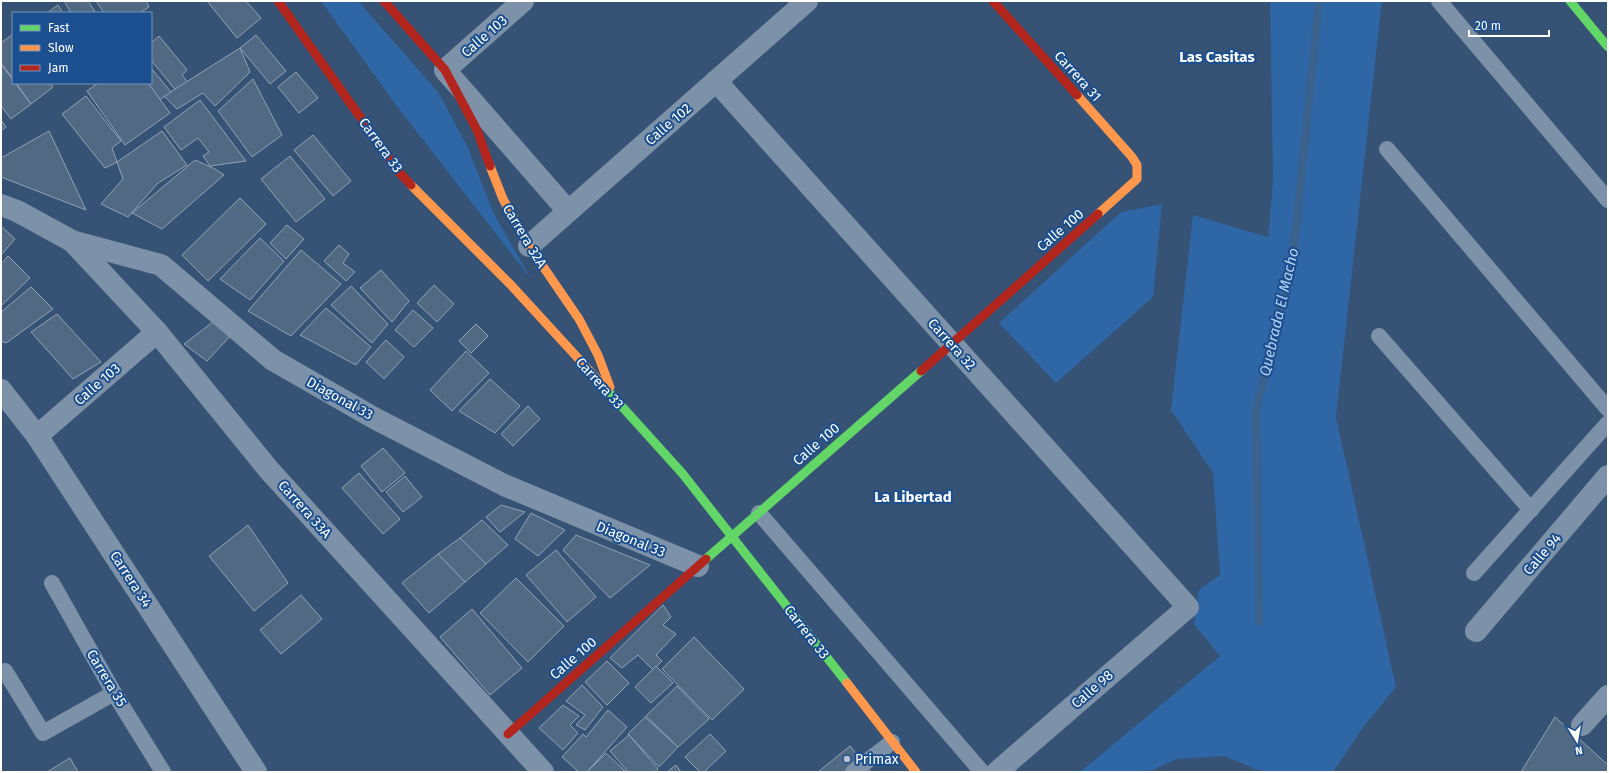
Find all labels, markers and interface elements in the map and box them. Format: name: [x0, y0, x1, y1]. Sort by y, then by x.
legend: [12, 12, 152, 84]
street label: Calle 103: [458, 12, 511, 61]
scale bar: [1469, 12, 1549, 38]
text: 20 m: [1475, 19, 1501, 33]
text: Fast: [48, 21, 70, 35]
text: Slow: [48, 41, 74, 55]
street label: Carrera 31: [1050, 48, 1105, 105]
district label: Las Casitas: [1179, 48, 1255, 66]
text: Jam: [48, 61, 68, 75]
street label: Calle 102: [642, 100, 695, 149]
street label: Carrera 33: [355, 115, 406, 176]
street label: Carrera 32A: [499, 201, 550, 271]
street label: Calle 100: [1033, 205, 1087, 255]
water label: Quebrada El Macho: [1255, 246, 1303, 378]
street label: Carrera 32: [924, 315, 979, 374]
street label: Carrera 33: [572, 354, 627, 413]
street label: Calle 103: [71, 360, 124, 409]
street label: Diagonal 33: [304, 373, 376, 424]
street label: Calle 100: [789, 419, 843, 469]
street label: Carrera 33A: [274, 477, 335, 542]
district label: La Libertad: [874, 488, 952, 506]
street label: Diagonal 33: [594, 518, 668, 561]
street label: Calle 94: [1520, 530, 1565, 579]
street label: Carrera 34: [106, 548, 155, 611]
street label: Carrera 33: [780, 602, 833, 663]
street label: Calle 100: [546, 633, 600, 683]
street label: Carrera 35: [83, 647, 130, 710]
street label: Calle 98: [1068, 666, 1117, 712]
north arrow: [1557, 721, 1597, 761]
text: N: [1574, 743, 1584, 757]
place label: Primax: [855, 751, 899, 768]
marker: Primax: [842, 754, 852, 764]

